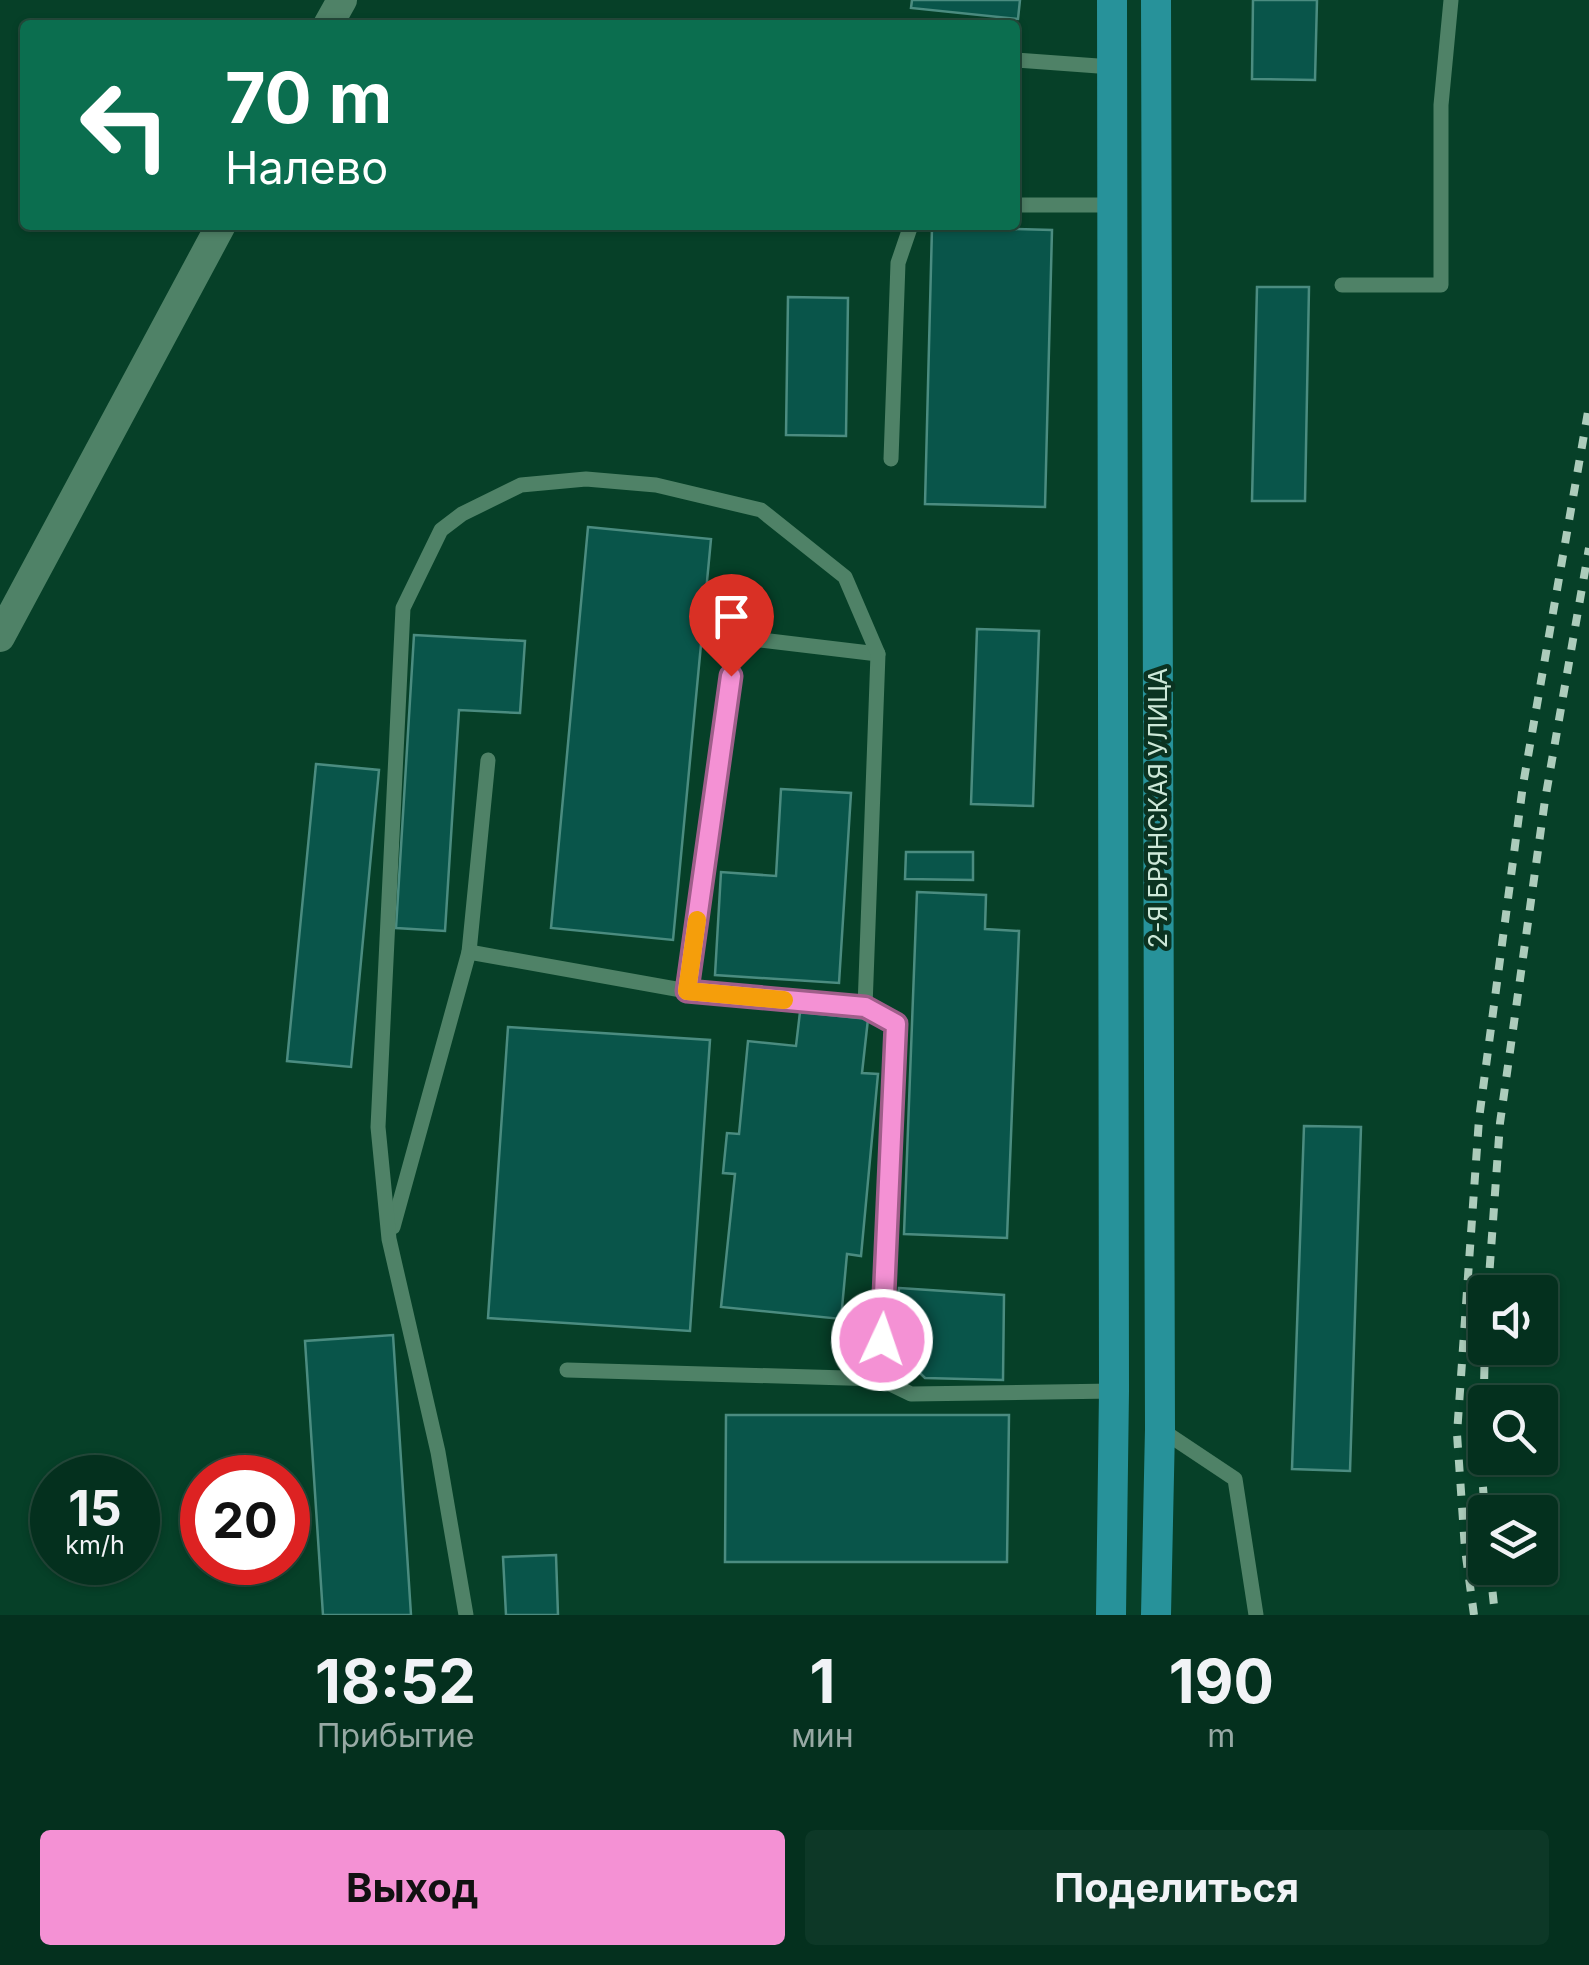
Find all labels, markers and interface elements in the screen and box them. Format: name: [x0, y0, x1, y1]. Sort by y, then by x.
text: 70 m: [225, 55, 392, 140]
icon: left: [60, 60, 190, 190]
text: Налево: [225, 140, 388, 195]
pin: [689, 574, 774, 677]
icon: arrive: [704, 589, 759, 644]
street label: 2-Я БРЯНСКАЯ УЛИЦА: [1143, 668, 1173, 948]
map controls: [1468, 1275, 1558, 1585]
button: sound: [1468, 1275, 1558, 1365]
position arrow: [830, 1288, 934, 1392]
button: search: [1468, 1385, 1558, 1475]
speed limit sign: 20: [180, 1455, 310, 1585]
text: 15: [68, 1478, 122, 1538]
button: layers: [1468, 1495, 1558, 1585]
text: km/h: [65, 1530, 125, 1560]
text: 18:52: [315, 1645, 476, 1717]
text: 1: [809, 1645, 835, 1717]
text: 190: [1169, 1645, 1274, 1717]
text: Прибытие: [317, 1716, 474, 1755]
text: мин: [791, 1716, 854, 1755]
text: m: [1207, 1716, 1235, 1755]
button: Выход: [40, 1830, 785, 1945]
button: Поделиться: [805, 1830, 1549, 1945]

